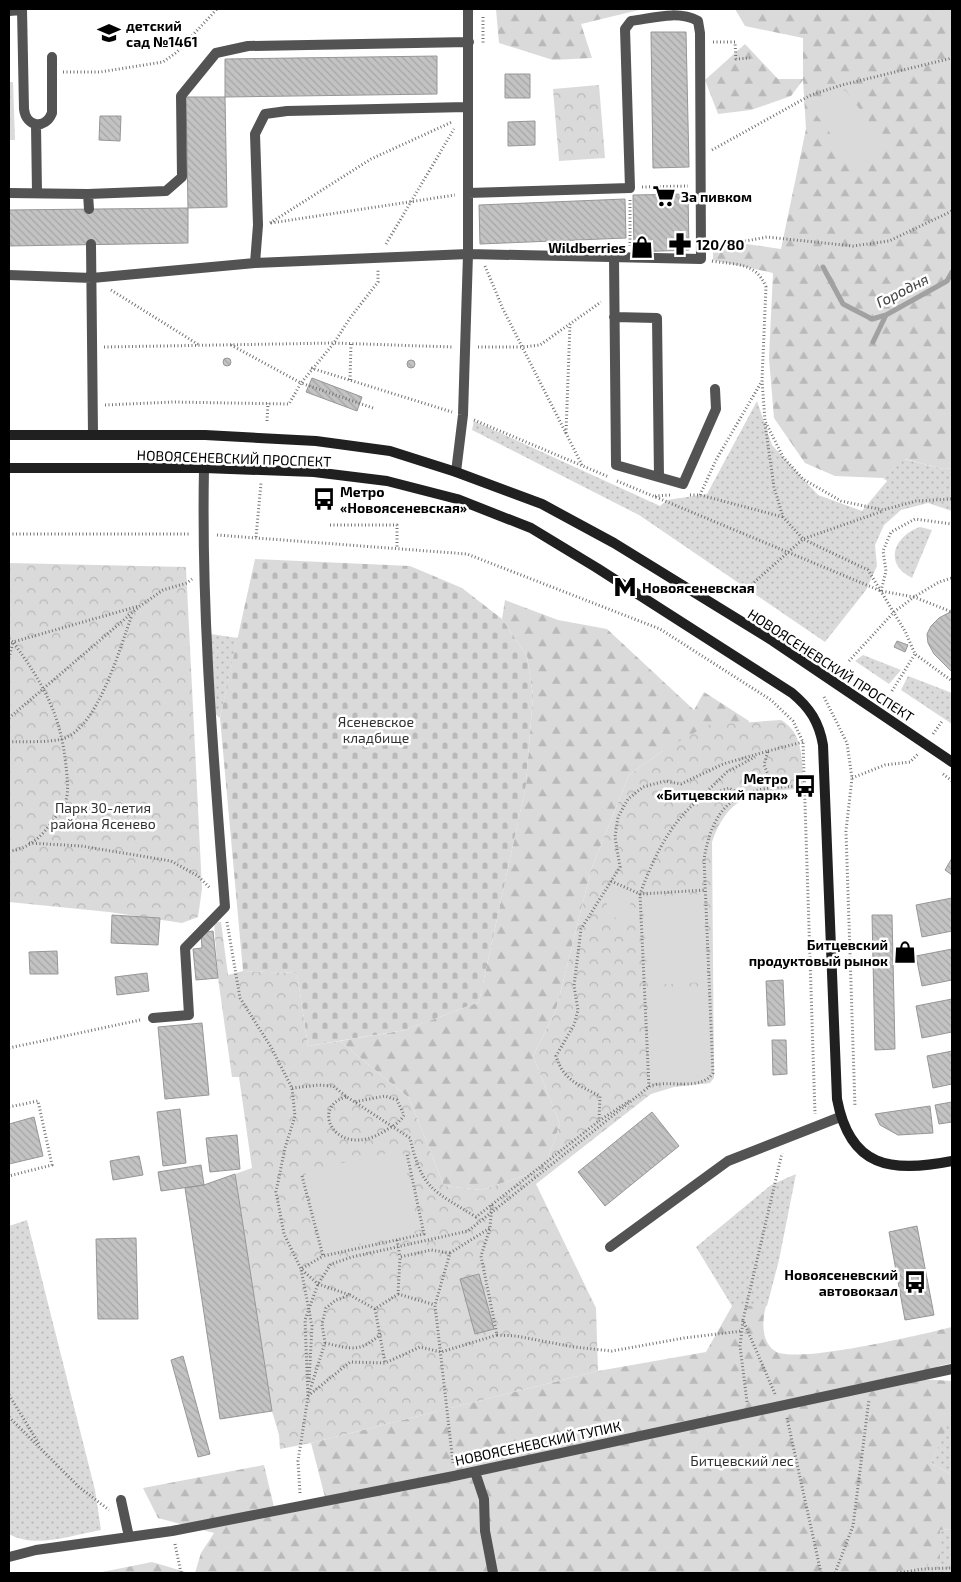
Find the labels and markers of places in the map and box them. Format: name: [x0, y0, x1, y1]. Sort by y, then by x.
place label: детский сад №1461: [126, 17, 198, 50]
school or university icon: детский сад №1461: [96, 20, 122, 46]
supermarket icon: За пивком: [651, 183, 677, 209]
place label: За пивком: [681, 188, 752, 205]
pharmacy icon: 120/80: [667, 231, 693, 257]
shop icon: Wildberries: [629, 234, 655, 260]
place label: 120/80: [696, 236, 744, 253]
place label: Wildberries: [548, 239, 626, 256]
place label: Метро «Новоясеневская»: [340, 483, 467, 516]
bus stop icon: Метро «Новоясеневская»: [311, 486, 337, 512]
metro station icon: Новоясеневская: [612, 574, 638, 600]
place label: Новоясеневская: [642, 579, 755, 596]
place label: Метро «Битцевский парк»: [656, 770, 788, 803]
bus stop icon: Метро «Битцевский парк»: [792, 773, 818, 799]
place label: Битцевский продуктовый рынок: [749, 936, 888, 969]
shop icon: Битцевский продуктовый рынок: [892, 939, 918, 965]
place label: Новоясеневский автовокзал: [784, 1266, 898, 1299]
bus stop icon: Новоясеневский автовокзал: [902, 1269, 928, 1295]

